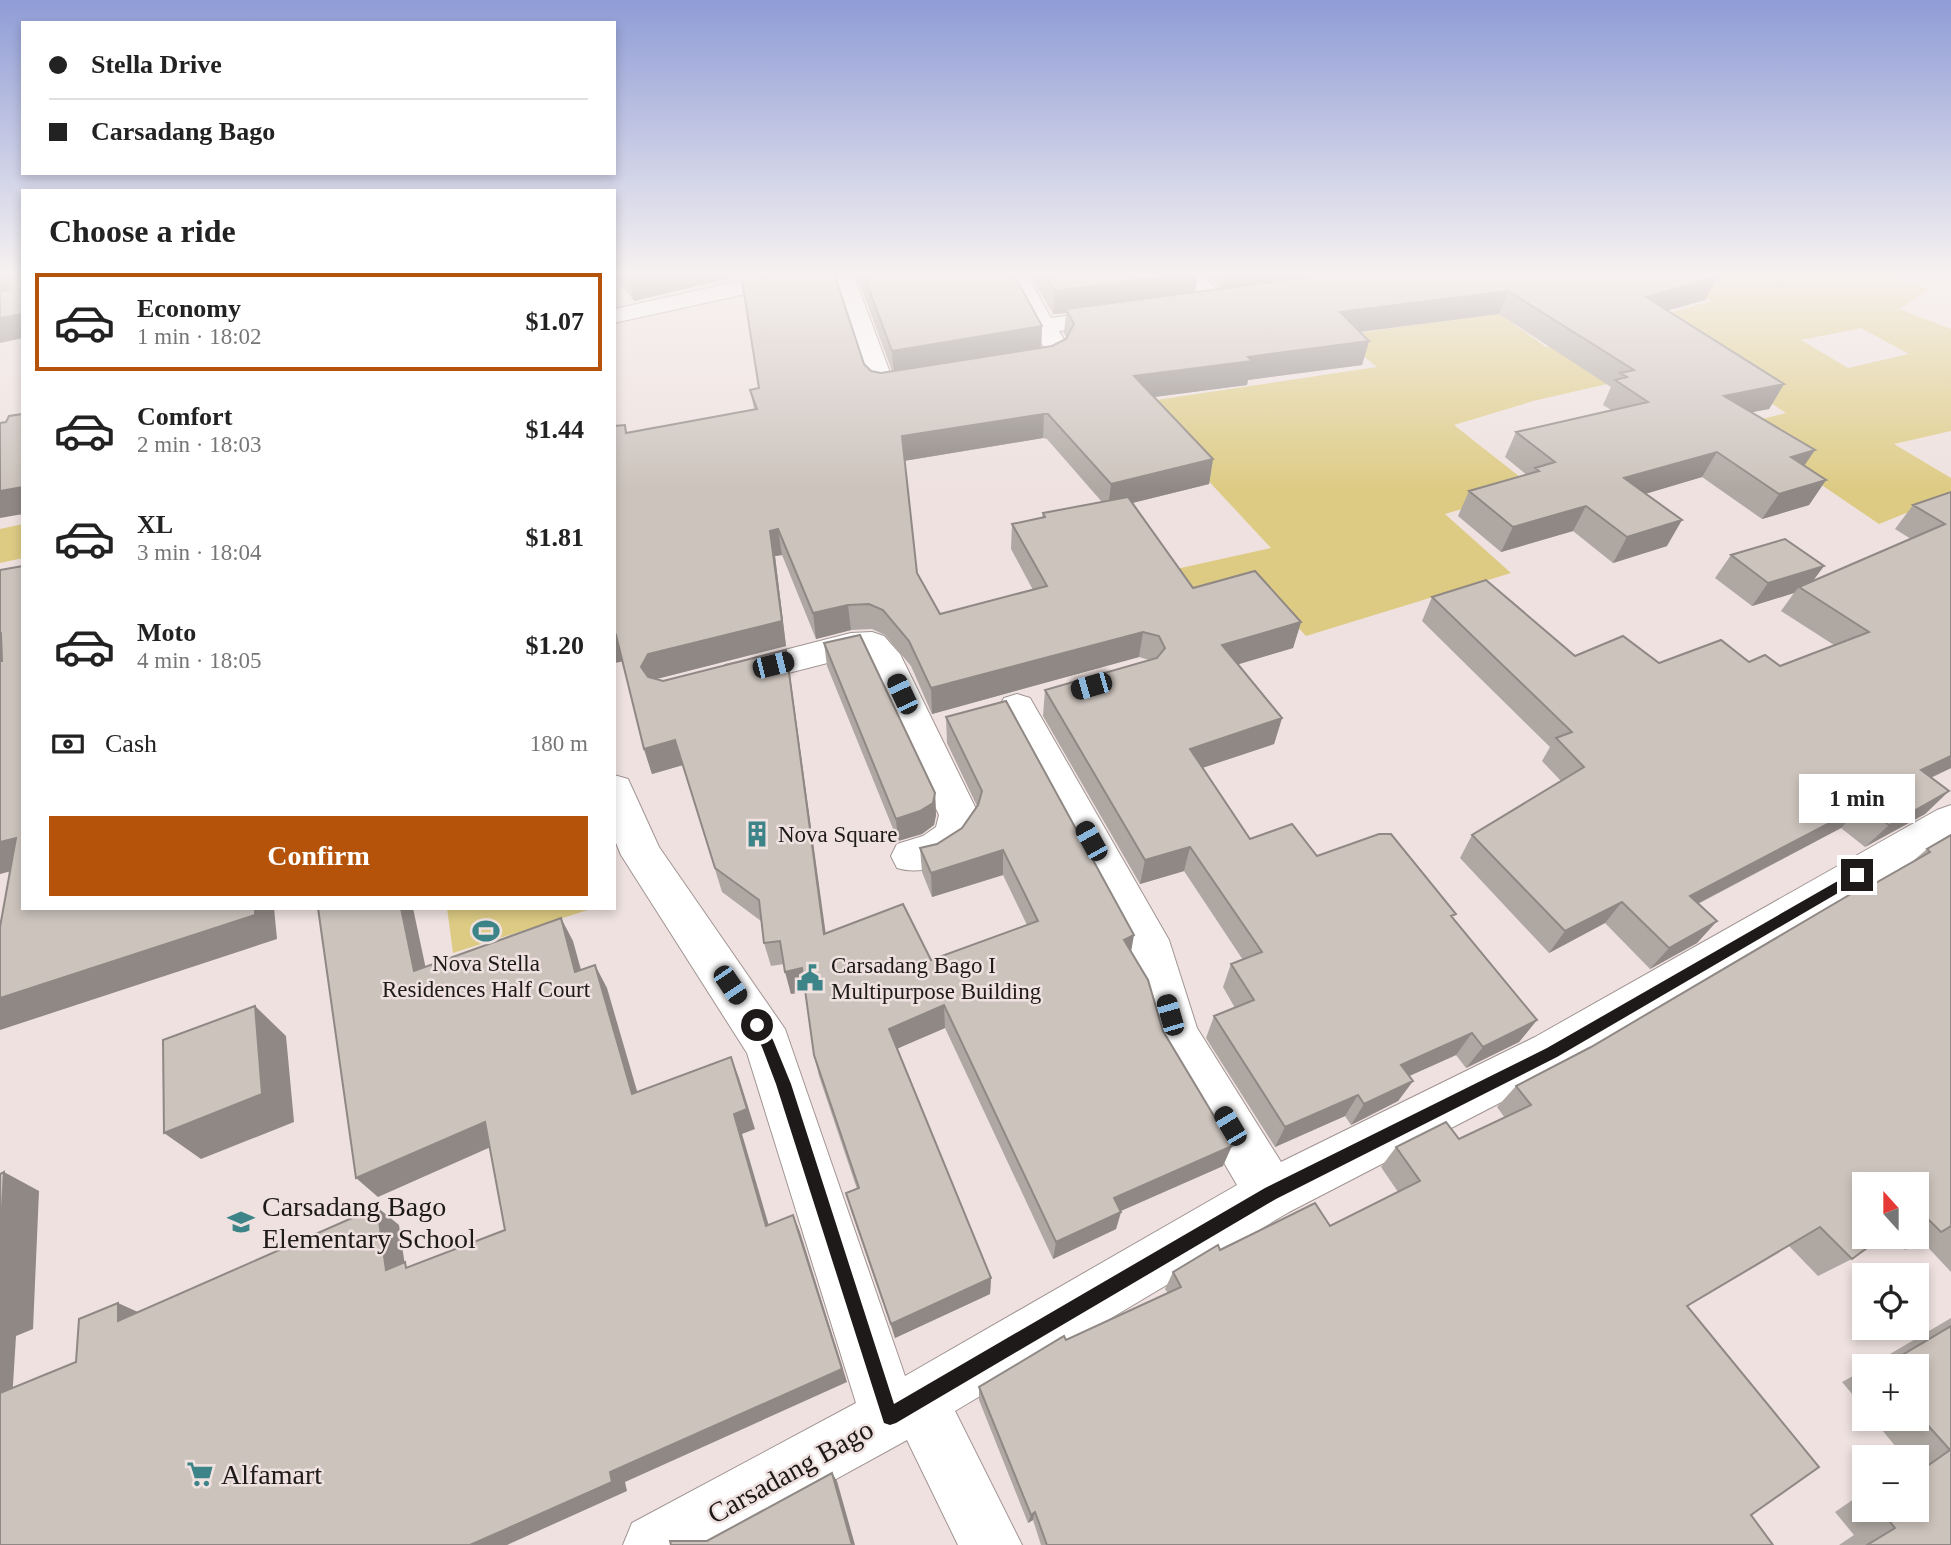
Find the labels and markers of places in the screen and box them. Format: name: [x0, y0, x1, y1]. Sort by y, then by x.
building icon: Nova Square: [742, 819, 772, 849]
place label: Nova Square: [778, 822, 897, 847]
sports icon: Nova Stella Residences Half Court: [471, 916, 501, 946]
place label: Nova Stella Residences Half Court: [382, 951, 591, 1002]
place label: Carsadang Bago I Multipurpose Building: [831, 953, 1042, 1004]
public building icon: Carsadang Bago I Multipurpose Building: [795, 963, 825, 993]
place label: Carsadang Bago Elementary School: [262, 1191, 476, 1254]
school or university icon: Carsadang Bago Elementary School: [226, 1207, 256, 1237]
supermarket icon: Alfamart: [185, 1459, 215, 1489]
place label: Alfamart: [221, 1459, 322, 1490]

